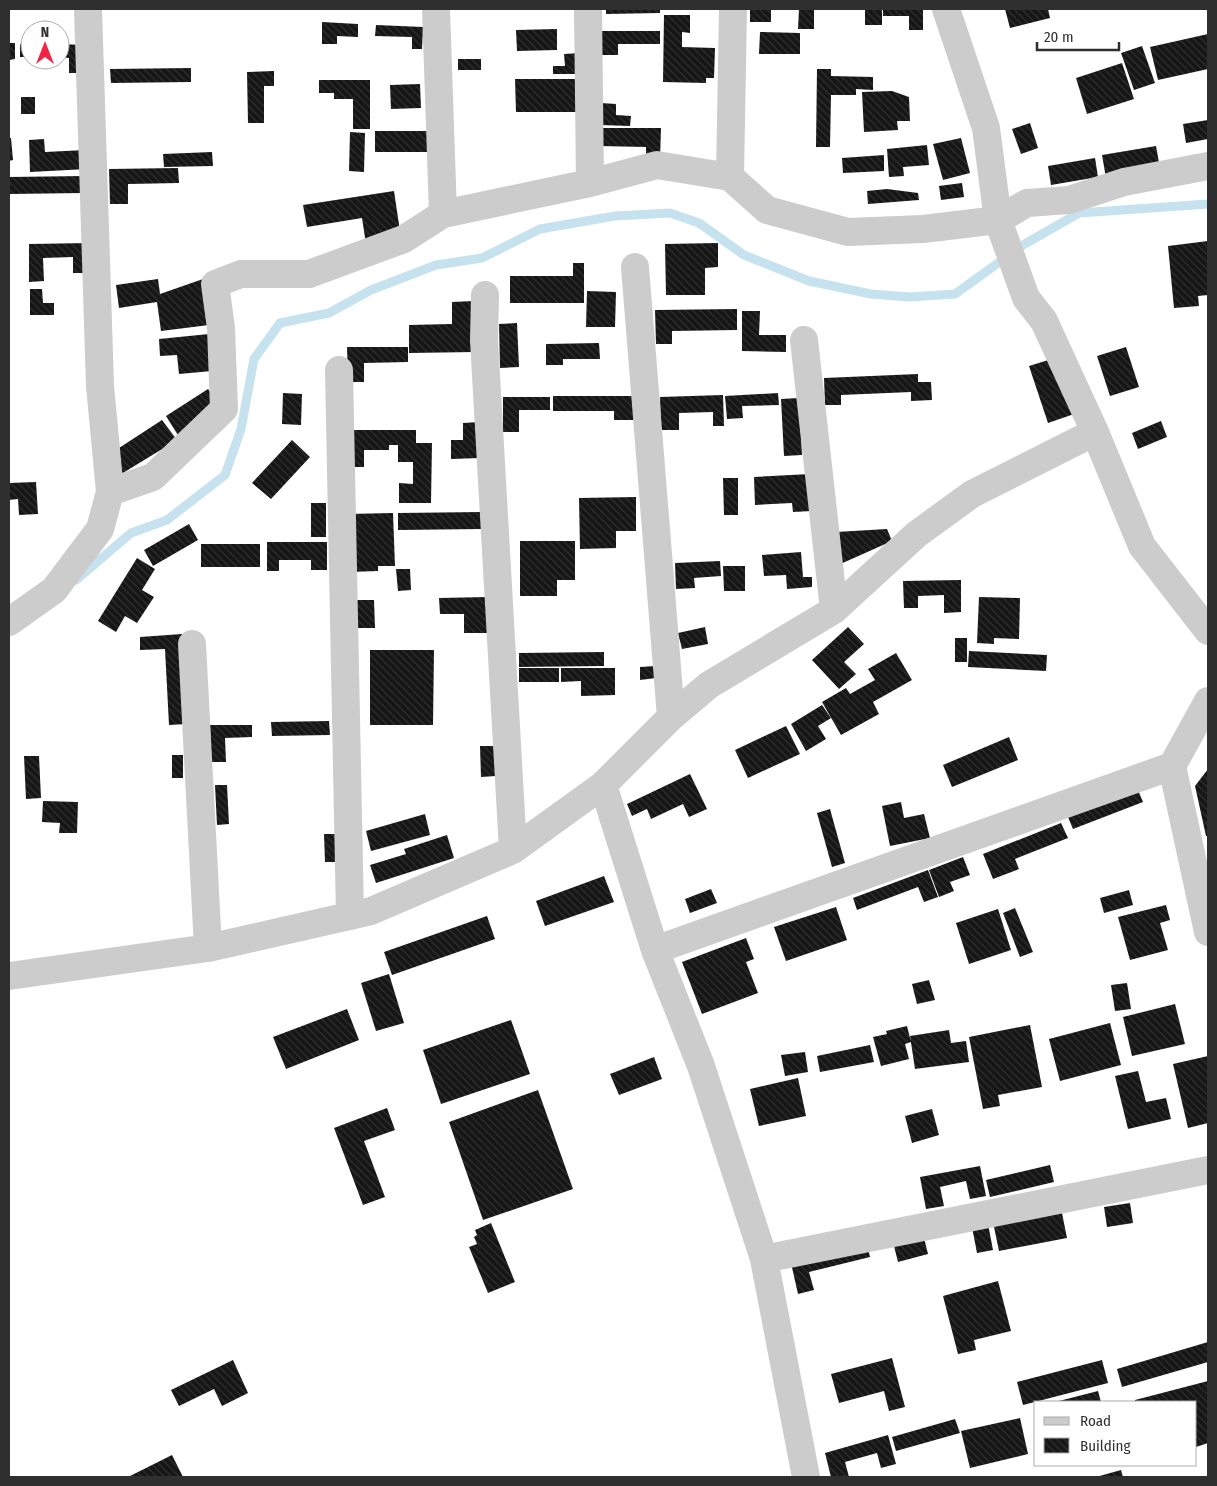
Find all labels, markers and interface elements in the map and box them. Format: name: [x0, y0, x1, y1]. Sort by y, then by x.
north arrow: [20, 20, 70, 70]
scale bar: [1037, 20, 1120, 52]
text: N: [41, 24, 49, 41]
text: 20 m: [1044, 28, 1074, 46]
legend: [1034, 1401, 1197, 1466]
text: Road: [1080, 1412, 1111, 1430]
text: Building: [1080, 1437, 1131, 1455]

